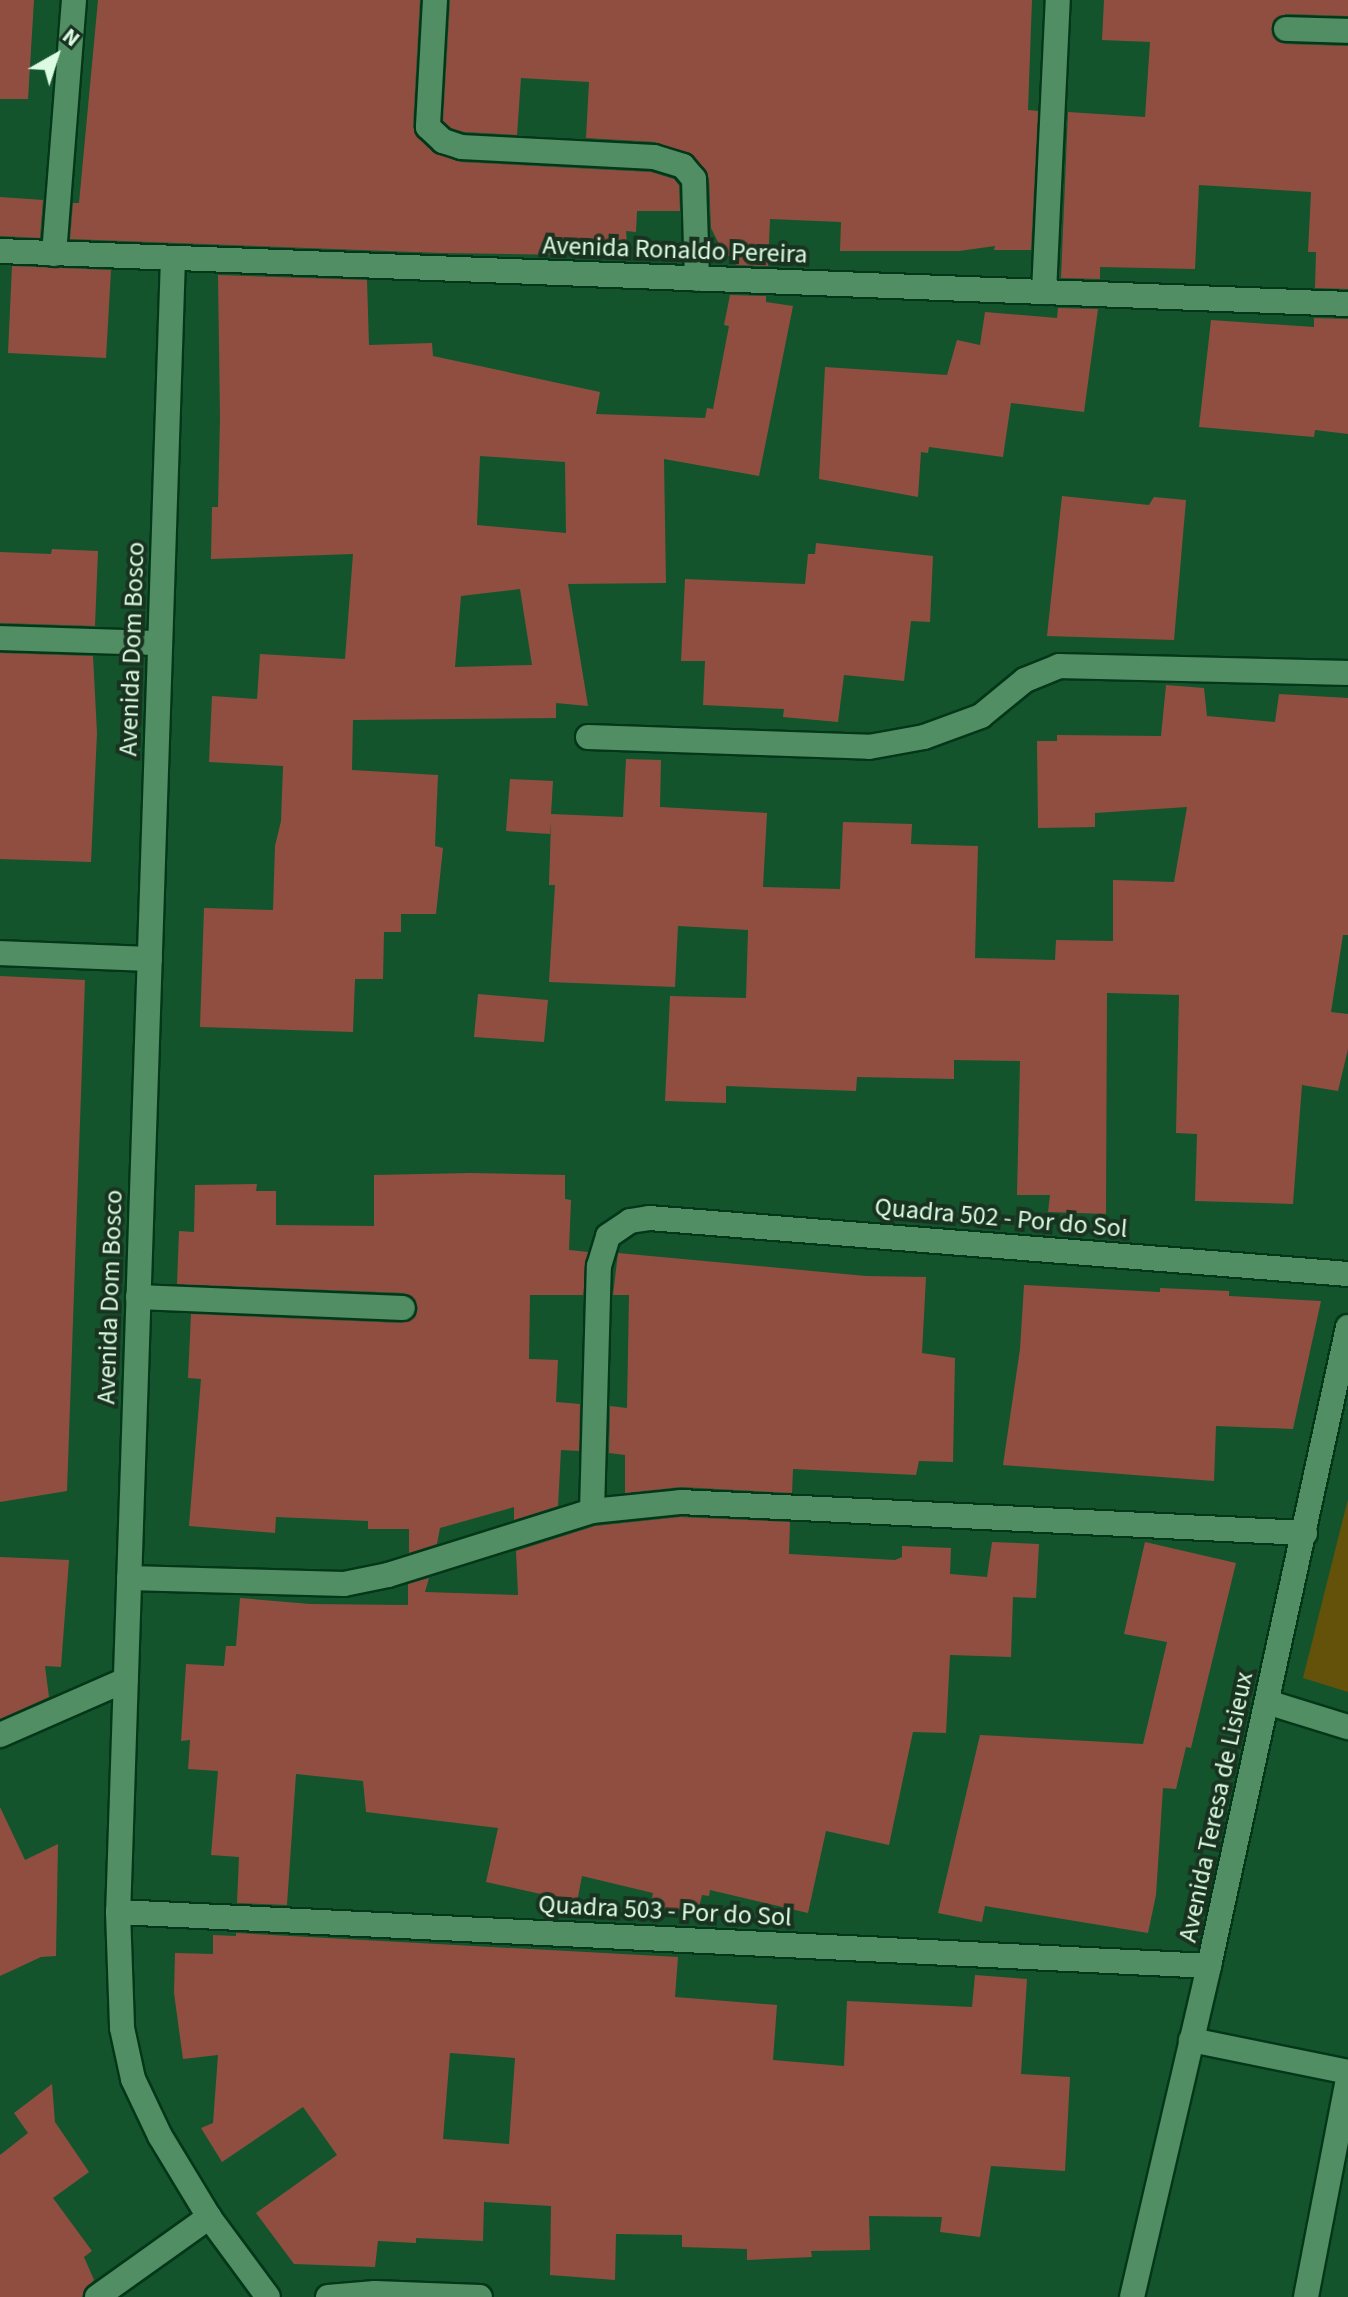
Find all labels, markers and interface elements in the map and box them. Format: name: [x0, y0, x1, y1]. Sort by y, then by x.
north arrow: [16, 16, 96, 96]
text: N: [55, 20, 87, 54]
street label: Avenida Ronaldo Pereira: [542, 230, 808, 270]
street label: Avenida Dom Bosco: [113, 541, 151, 757]
street label: Avenida Dom Bosco: [91, 1189, 129, 1405]
street label: Quadra 502 - Por do Sol: [873, 1191, 1129, 1245]
street label: Avenida Teresa de Lisieux: [1172, 1669, 1260, 1945]
street label: Quadra 503 - Por do Sol: [538, 1889, 792, 1933]

